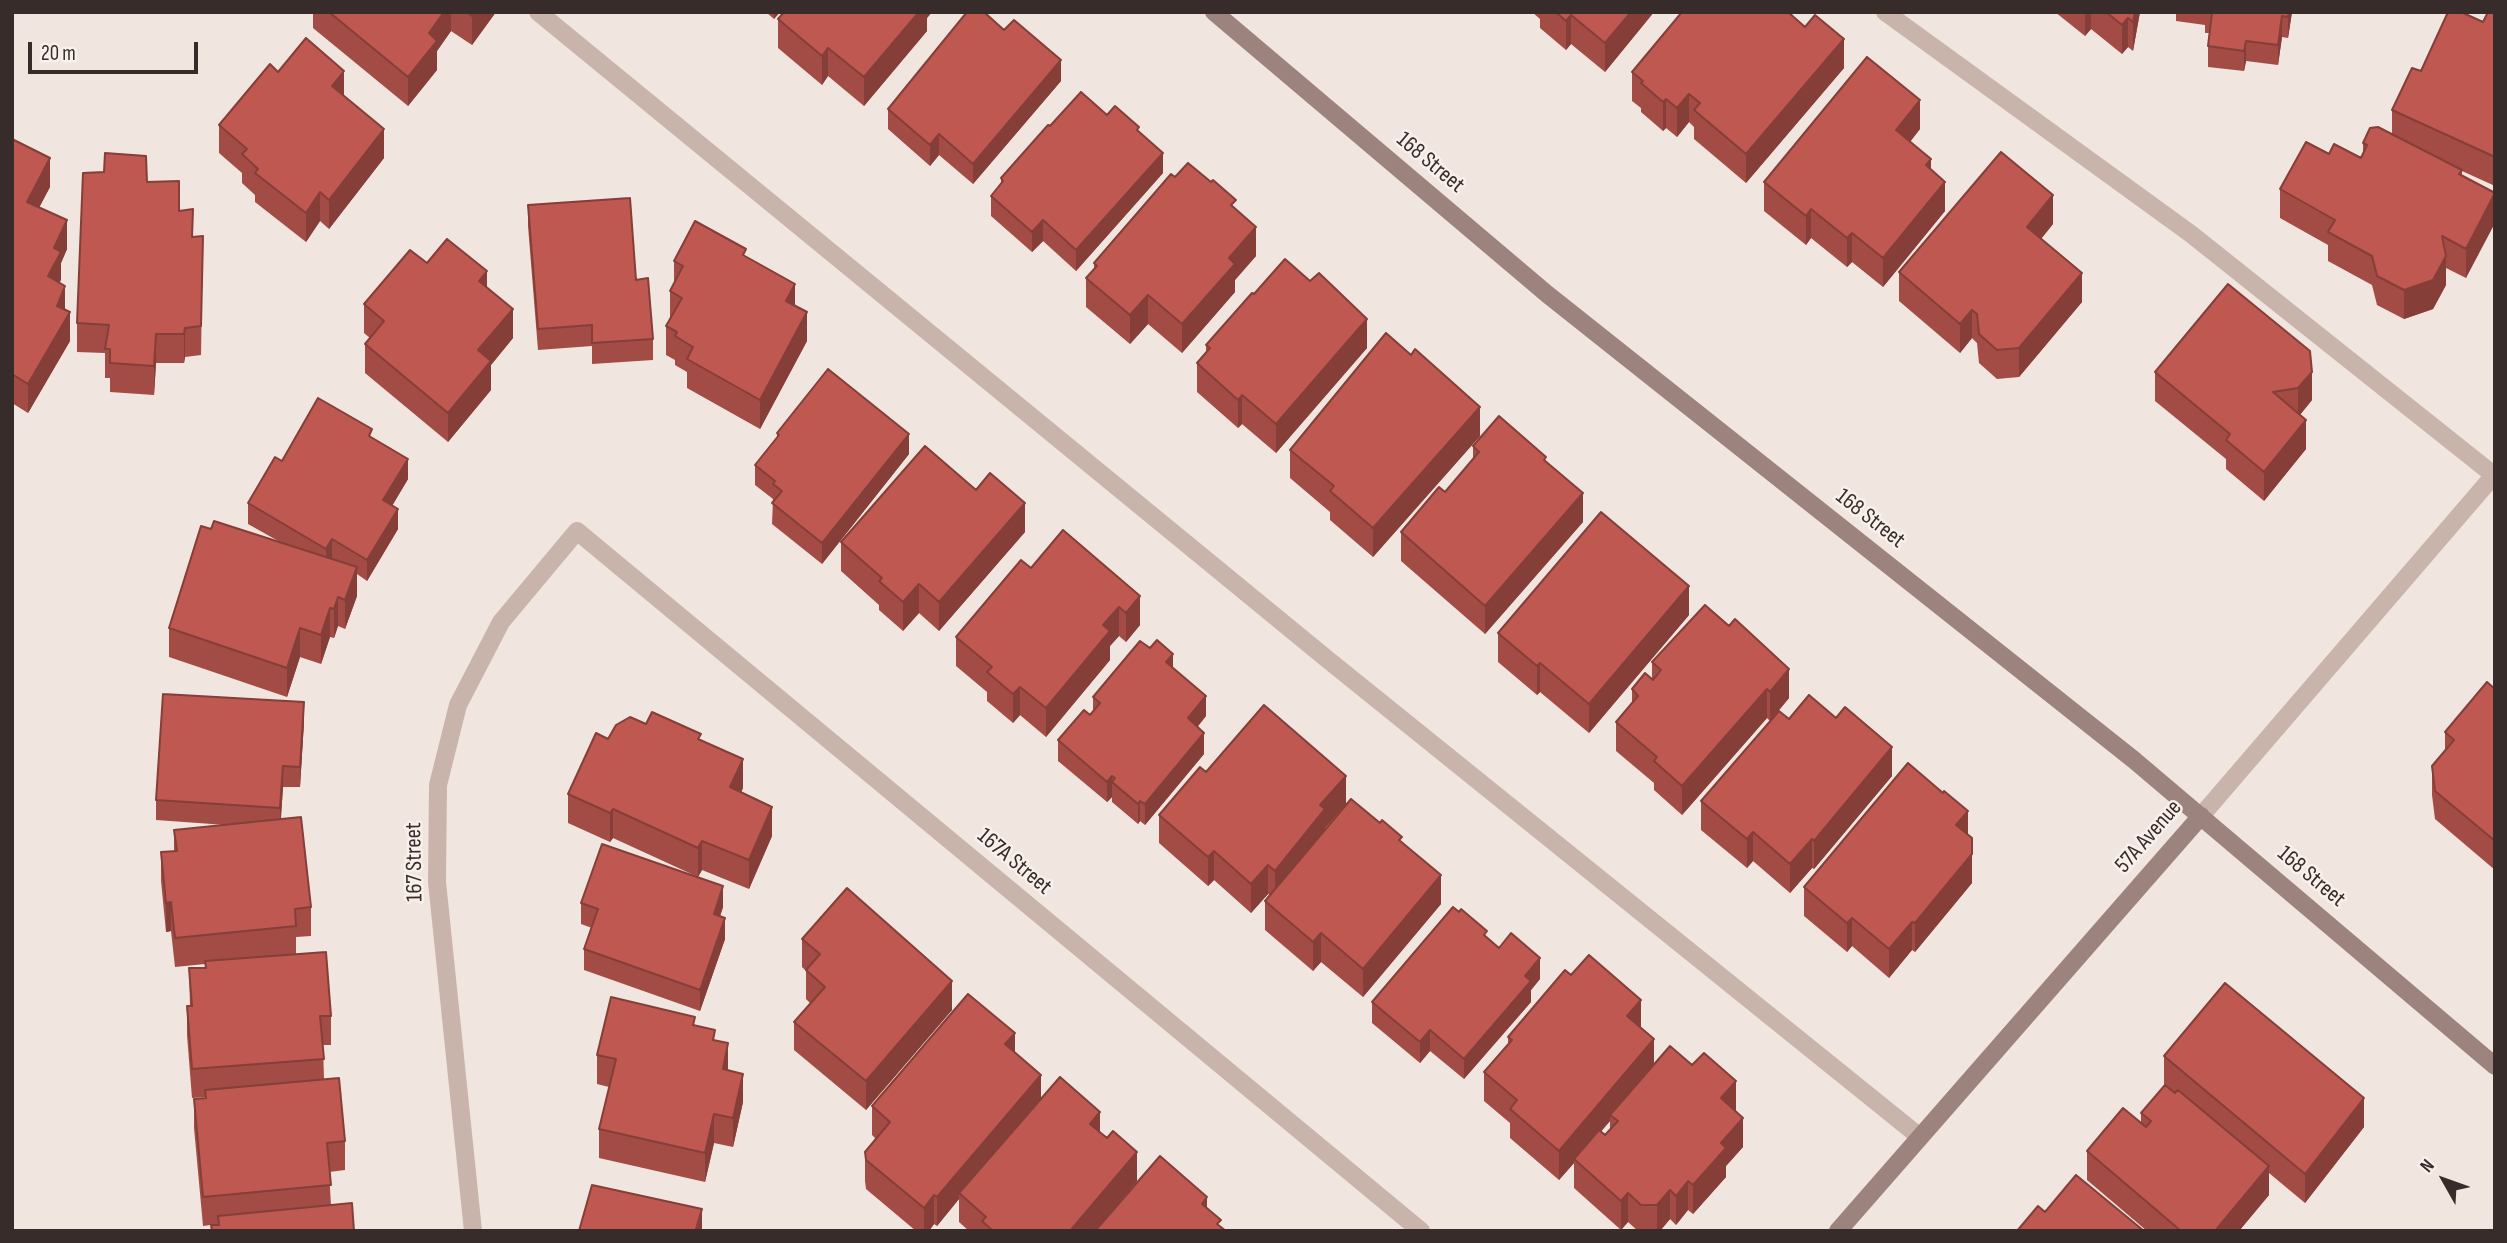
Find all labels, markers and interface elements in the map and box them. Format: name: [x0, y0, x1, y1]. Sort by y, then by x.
scale bar: [32, 28, 201, 72]
text: 20 m: [41, 41, 76, 66]
street label: 168 Street: [1390, 127, 1470, 199]
street label: 168 Street: [1830, 483, 1910, 555]
street label: 57A Avenue: [2110, 795, 2188, 879]
street label: 167 Street: [401, 822, 429, 902]
street label: 167A Street: [971, 823, 1057, 901]
street label: 168 Street: [2271, 841, 2351, 913]
north arrow: [2409, 1145, 2479, 1215]
text: N: [2415, 1155, 2440, 1177]

